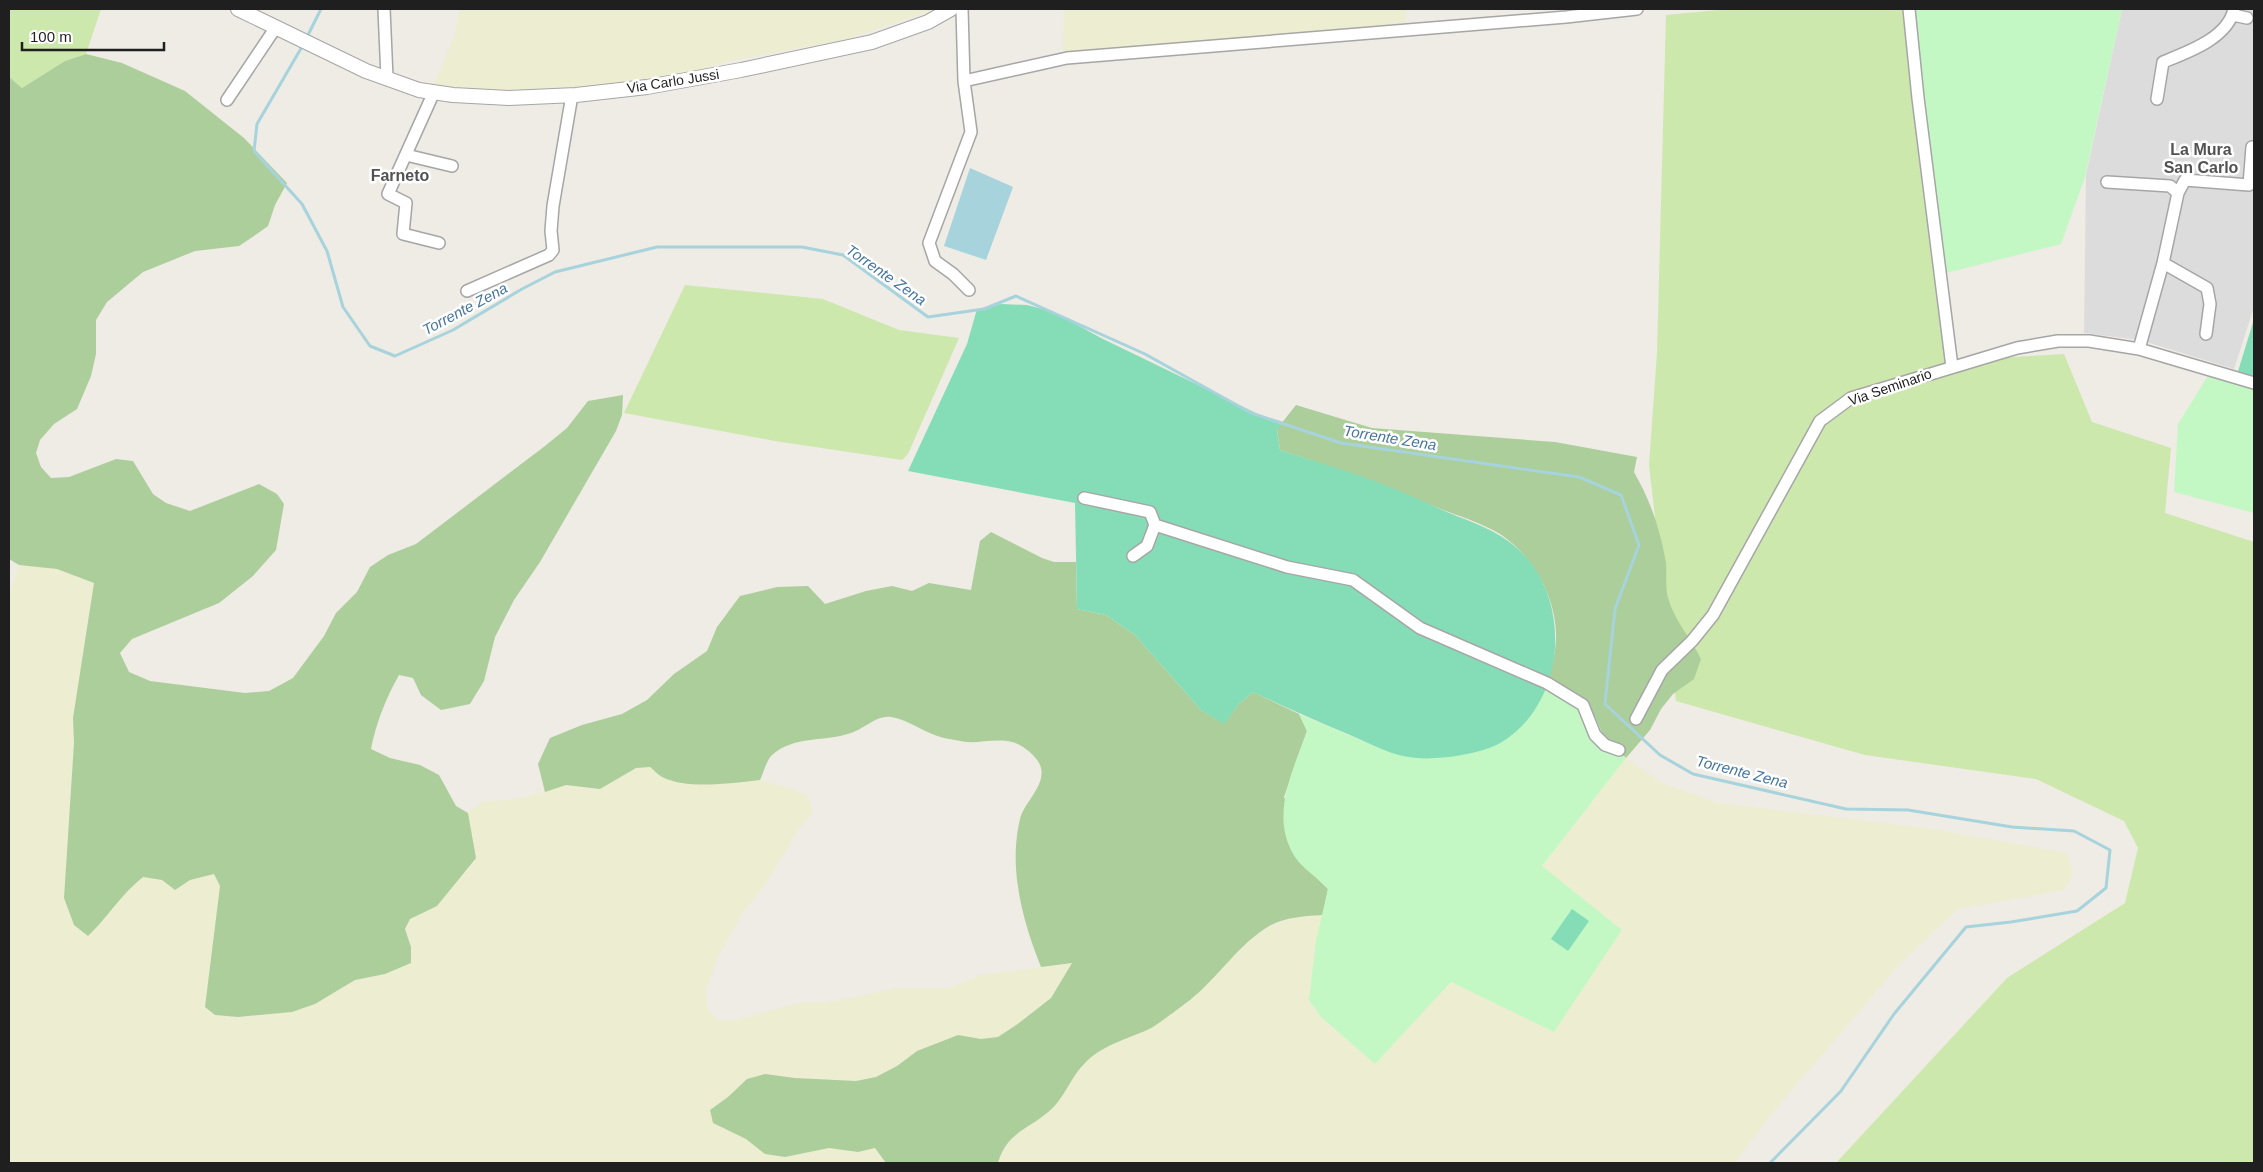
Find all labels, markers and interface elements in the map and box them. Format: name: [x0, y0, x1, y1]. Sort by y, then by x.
scale bar: [22, 20, 165, 52]
text: 100 m: [30, 28, 72, 45]
street label: Via Carlo Jussi: [626, 66, 720, 96]
district label: La Mura San Carlo: [2164, 141, 2239, 176]
district label: Farneto: [371, 167, 430, 184]
water label: Torrente Zena: [843, 241, 930, 308]
water label: Torrente Zena: [419, 279, 510, 338]
street label: Via Seminario: [1846, 365, 1934, 409]
water label: Torrente Zena: [1342, 422, 1438, 453]
water label: Torrente Zena: [1695, 752, 1790, 791]

